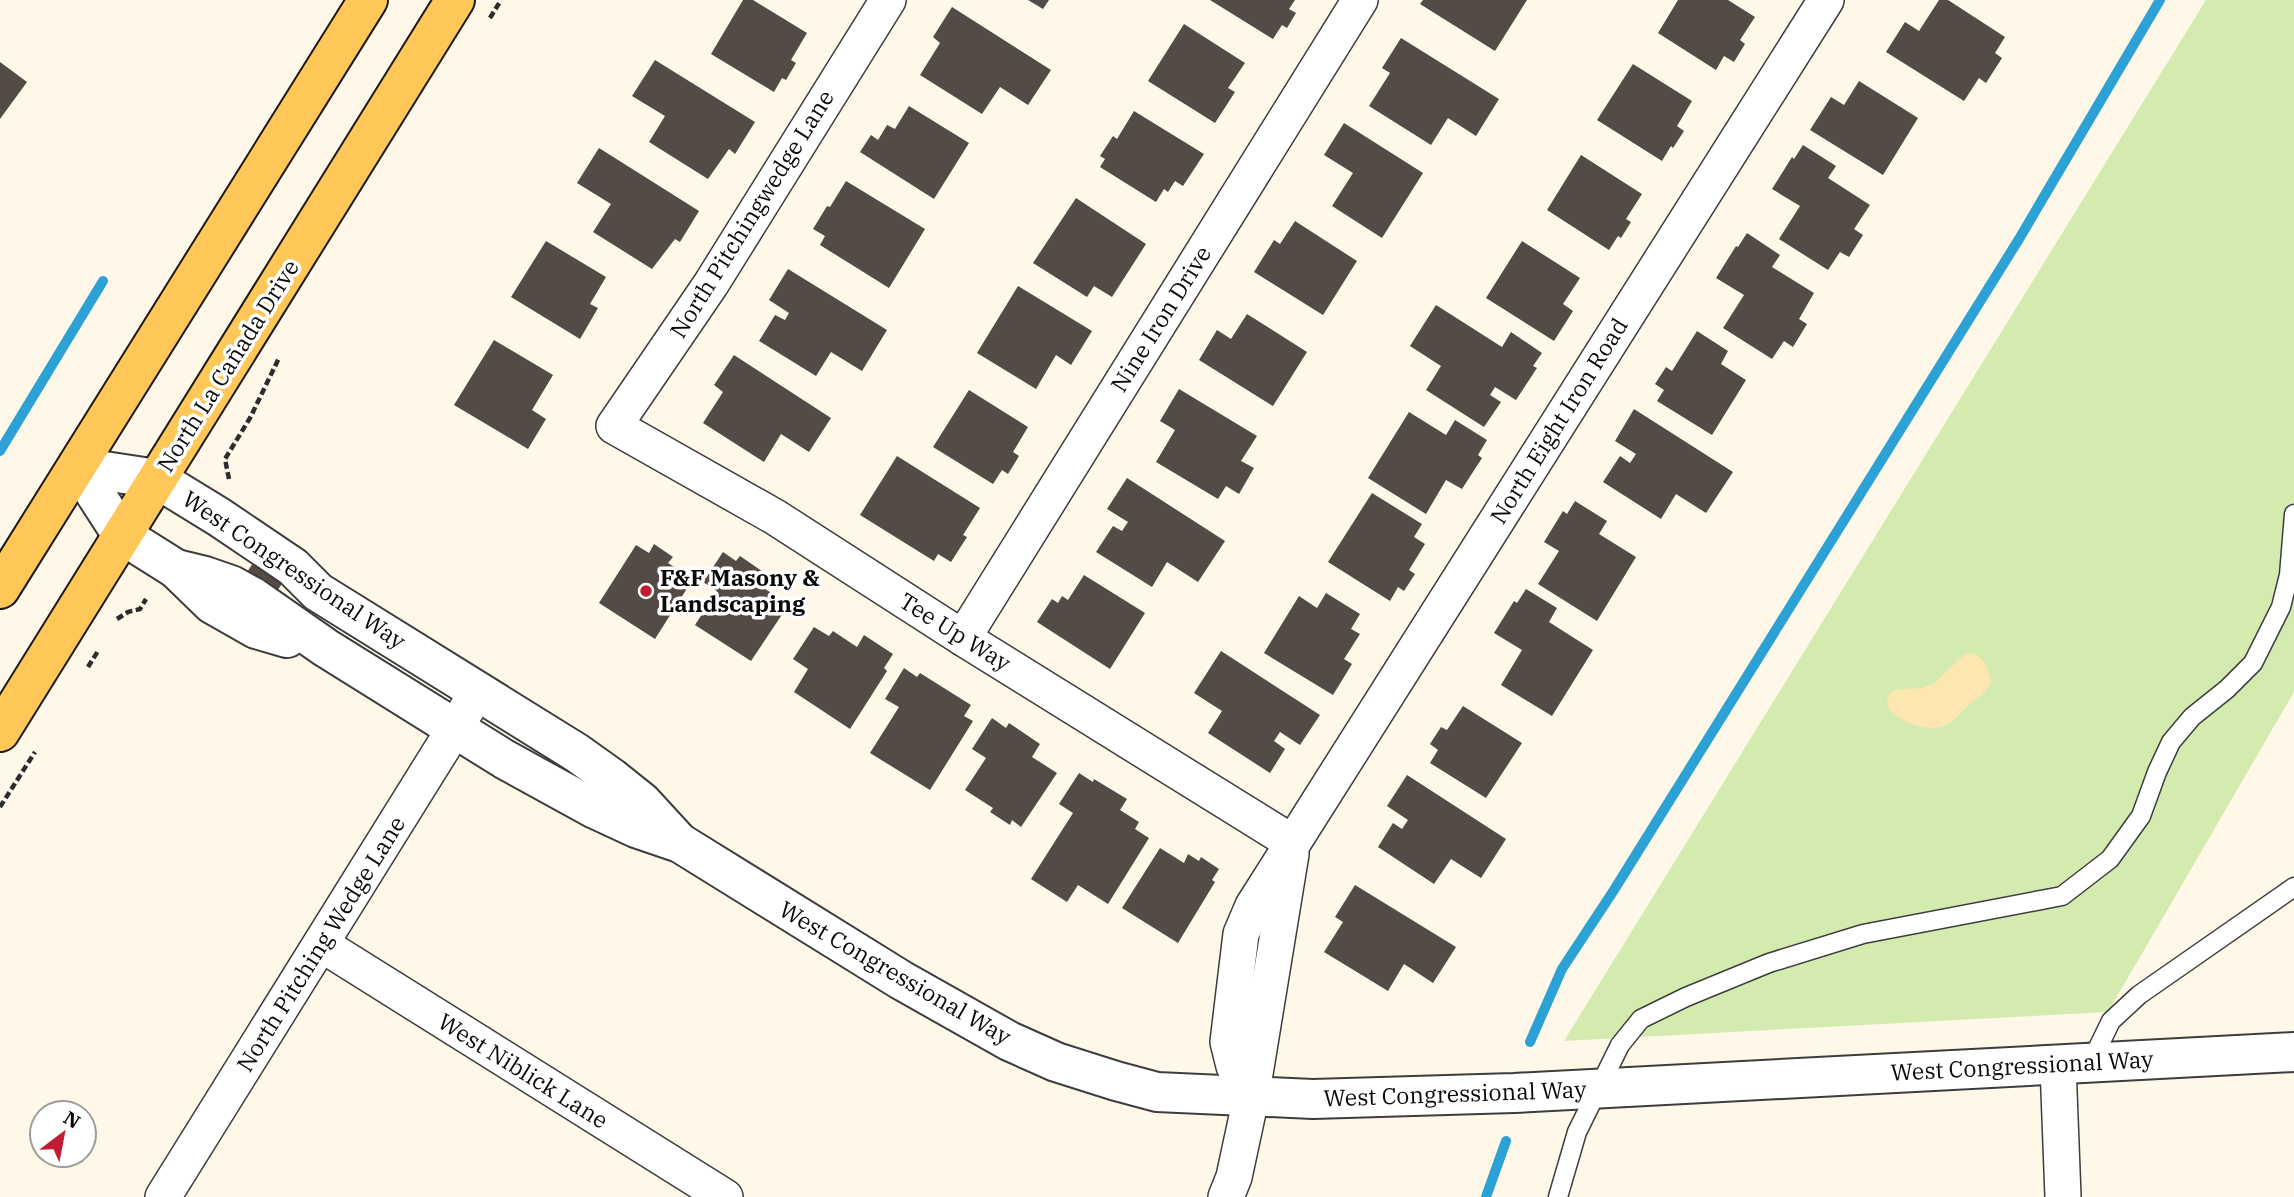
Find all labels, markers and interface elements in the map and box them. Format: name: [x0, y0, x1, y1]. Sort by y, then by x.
street label: North Pitchingwedge Lane: [662, 84, 840, 343]
street label: Nine Iron Drive: [1103, 240, 1217, 397]
street label: North La Cañada Drive: [150, 254, 305, 477]
street label: North Eight Iron Road: [1483, 312, 1634, 529]
street label: West Congressional Way: [177, 483, 413, 656]
place label: F&F Masony & Landscaping: [660, 562, 820, 618]
marker: F&F Masony & Landscaping: [638, 583, 654, 599]
street label: Tee Up Way: [894, 585, 1017, 678]
street label: North Pitching Wedge Lane: [229, 810, 411, 1077]
street label: West Congressional Way: [774, 893, 1017, 1051]
street label: West Niblick Lane: [433, 1006, 614, 1135]
street label: West Congressional Way: [1890, 1043, 2155, 1087]
street label: West Congressional Way: [1323, 1073, 1588, 1113]
north arrow: [28, 1099, 98, 1169]
text: N: [59, 1105, 85, 1134]

